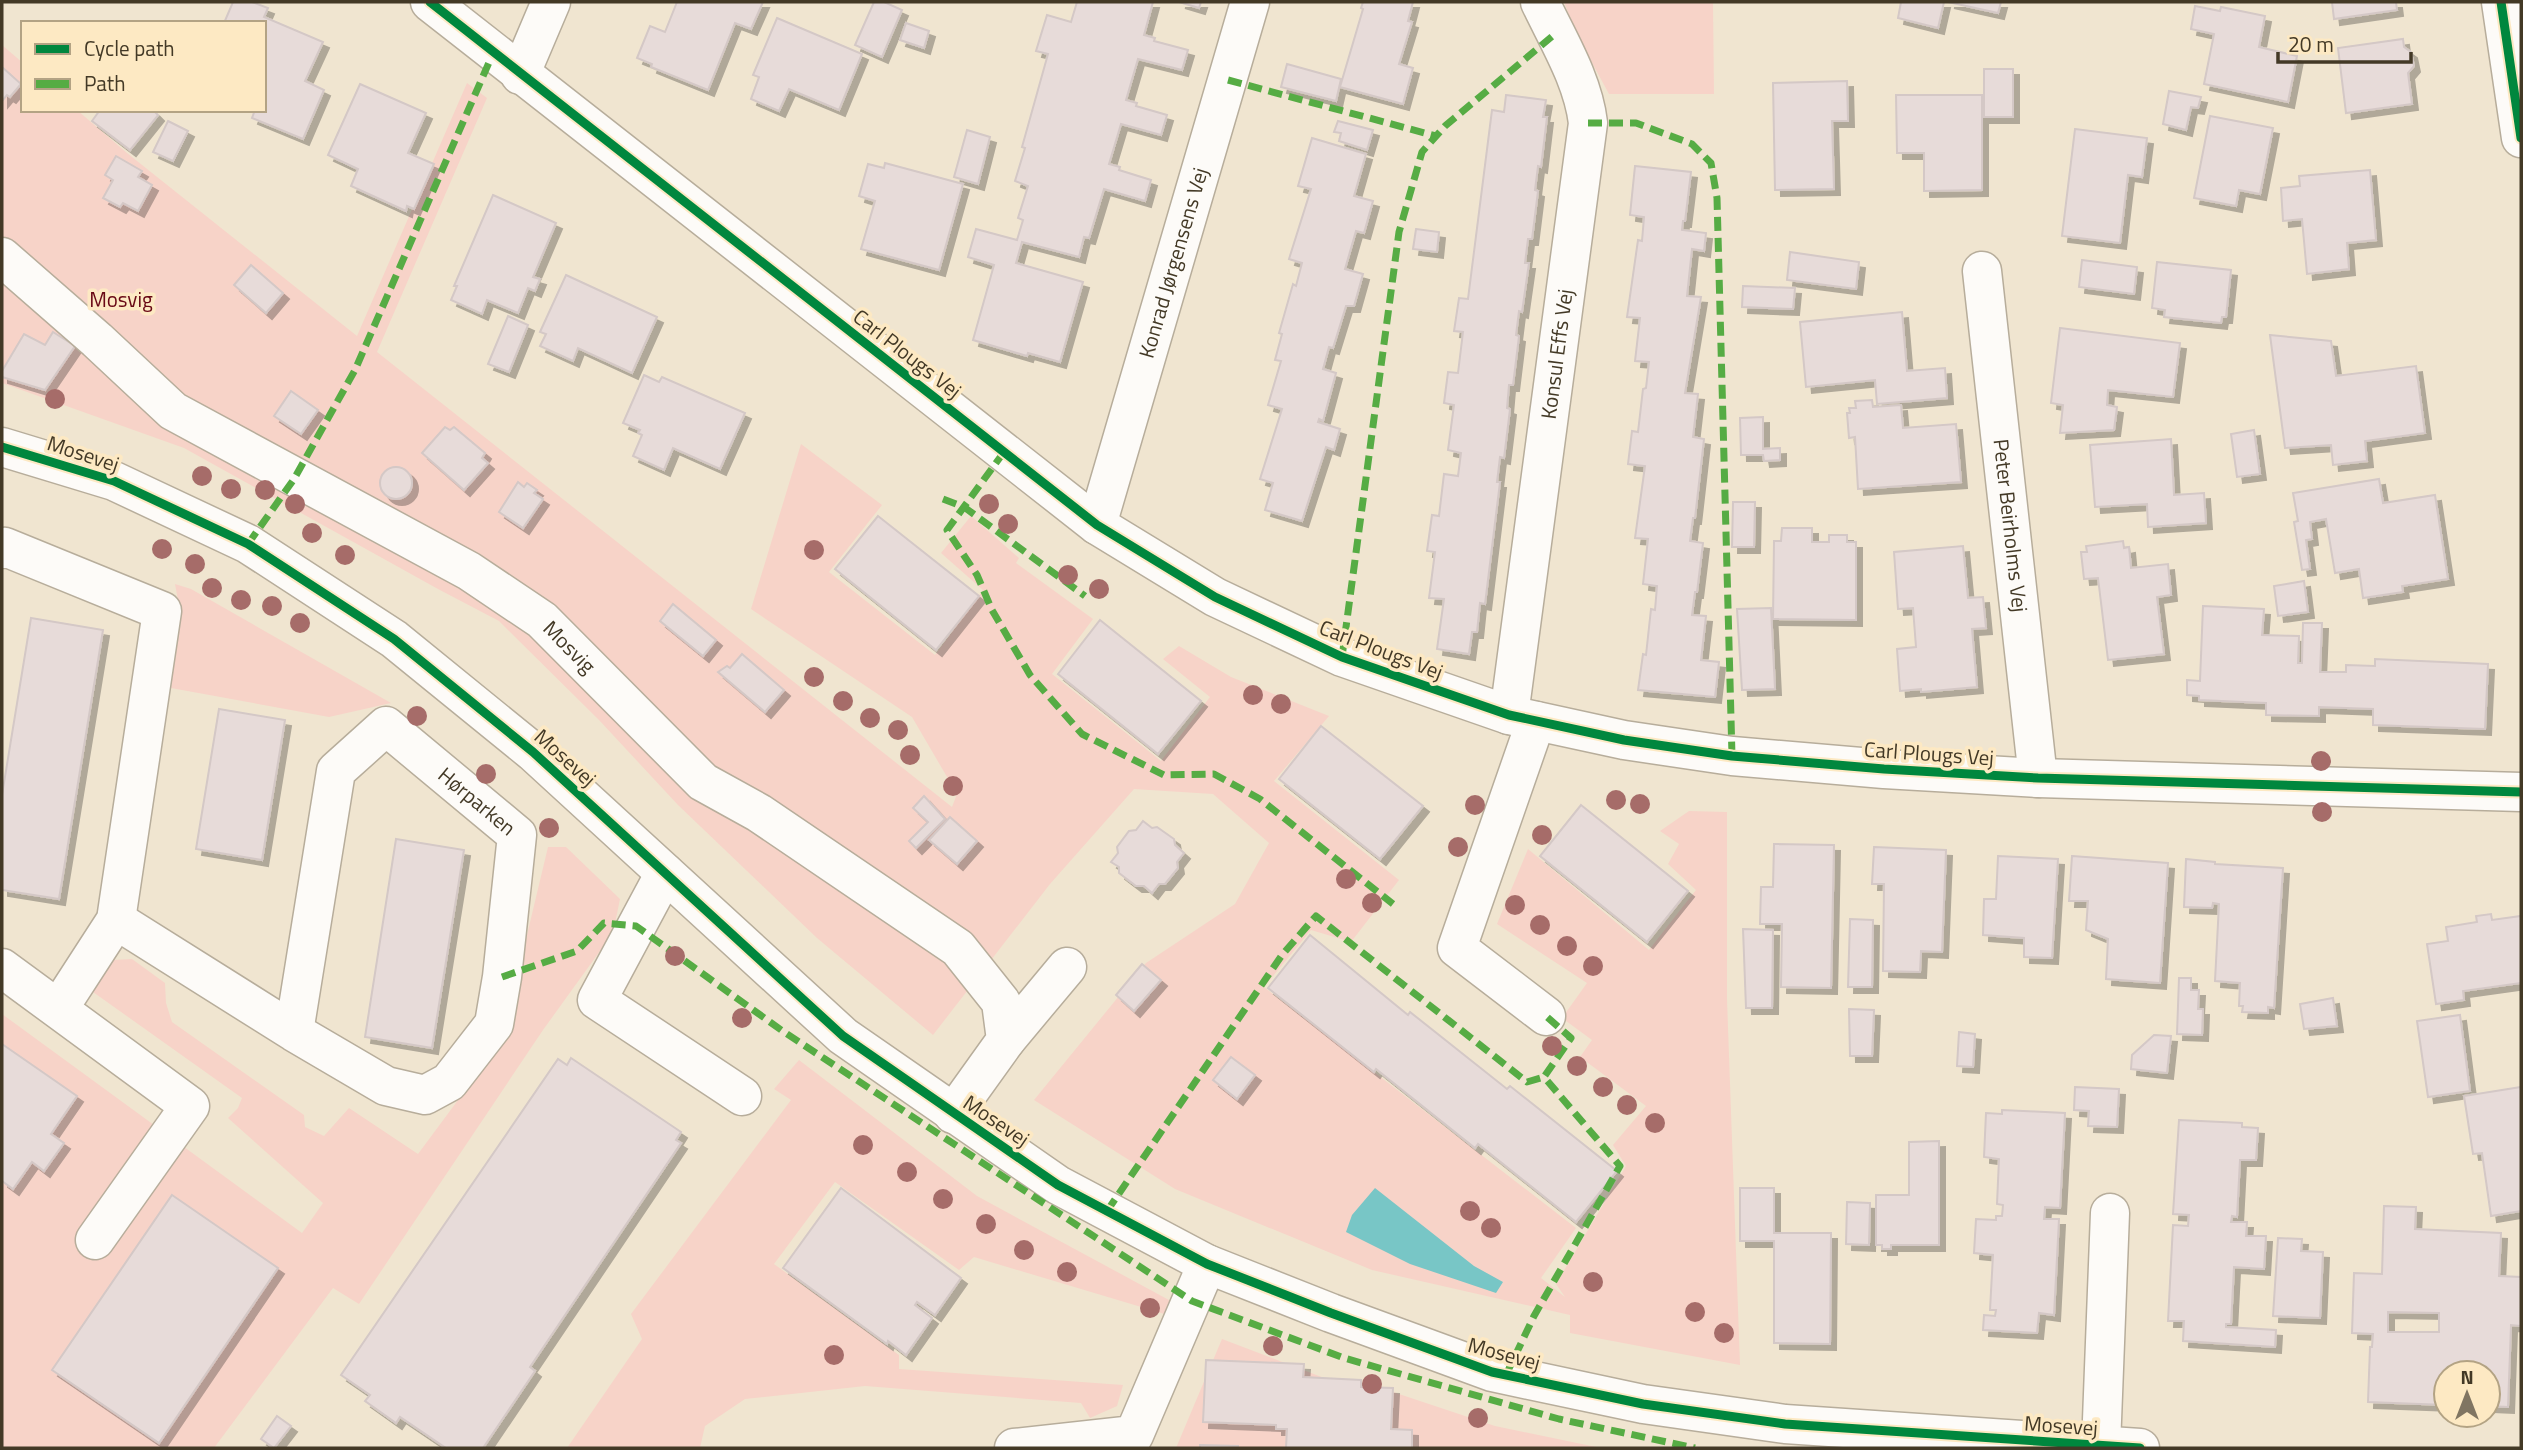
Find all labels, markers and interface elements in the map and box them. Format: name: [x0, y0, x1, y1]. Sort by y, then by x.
legend: [21, 21, 266, 112]
scale bar: [2278, 21, 2411, 65]
text: 20 m: [2288, 28, 2334, 60]
text: Cycle path: [84, 32, 175, 64]
text: Path: [84, 67, 126, 99]
street label: Konrad Jørgensens Vej: [1130, 164, 1216, 362]
park label: Mosvig: [89, 283, 153, 315]
street label: Konsul Effs Vej: [1532, 287, 1581, 421]
street label: Carl Plougs Vej: [846, 301, 969, 406]
street label: Mosevej: [43, 426, 123, 480]
street label: Peter Beirholms Vej: [1986, 437, 2037, 614]
street label: Carl Plougs Vej: [1315, 611, 1448, 687]
street label: Mosvig: [536, 613, 604, 681]
street label: Mosevej: [527, 721, 604, 794]
street label: Carl Plougs Vej: [1863, 733, 1995, 774]
street label: Hørparken: [431, 759, 523, 843]
street label: Mosevej: [957, 1086, 1036, 1154]
street label: Mosevej: [1464, 1328, 1544, 1378]
north arrow: [2432, 1359, 2502, 1429]
text: N: [2460, 1362, 2474, 1391]
street label: Mosevej: [2023, 1406, 2099, 1444]

